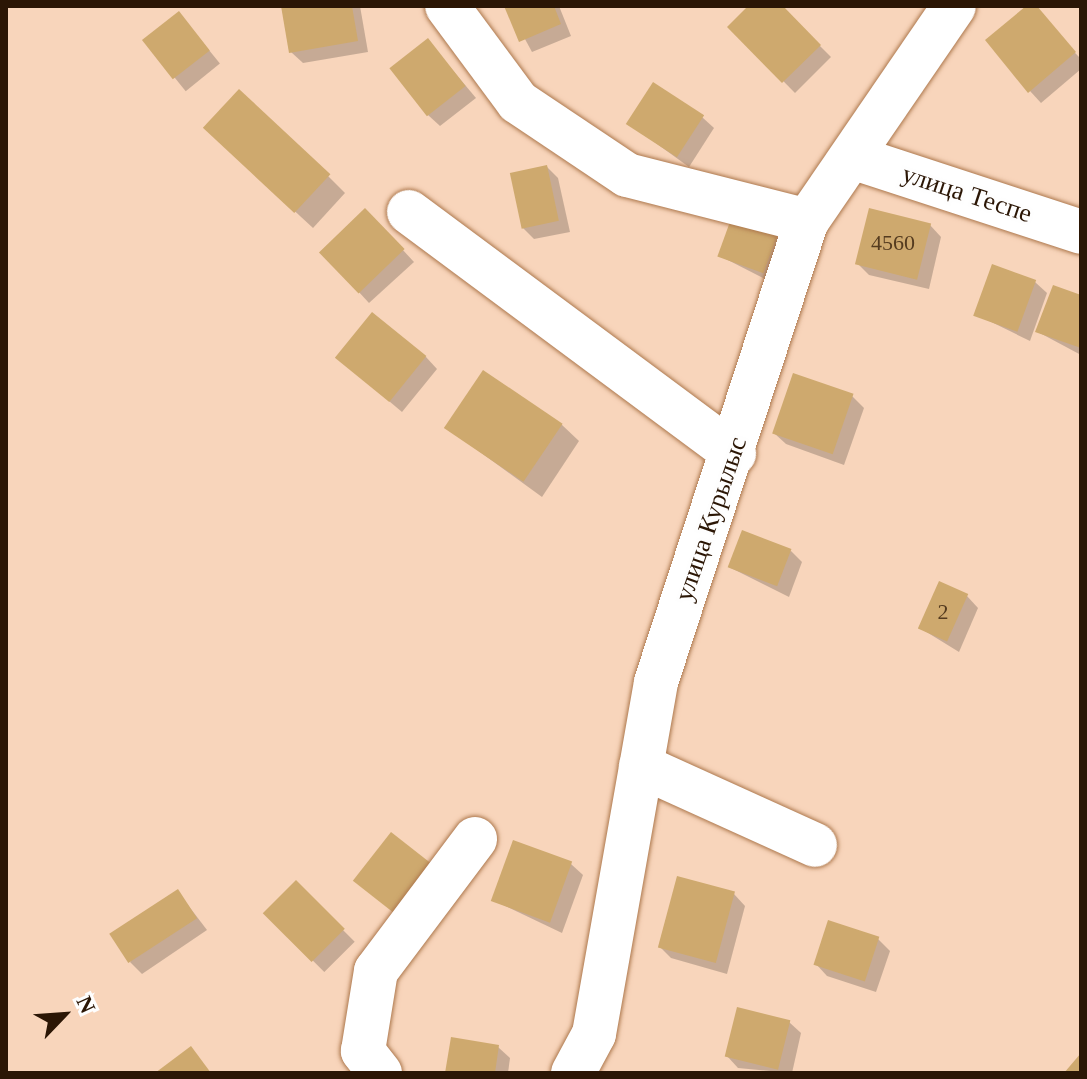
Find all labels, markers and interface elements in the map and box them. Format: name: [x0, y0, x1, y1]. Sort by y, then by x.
street label: улица Теспе: [898, 158, 1036, 230]
house number: 4560: [871, 230, 915, 256]
street label: улица Курылыс: [668, 433, 754, 605]
house number: 2: [938, 599, 948, 625]
north arrow: [24, 975, 104, 1055]
text: N: [72, 992, 101, 1017]

